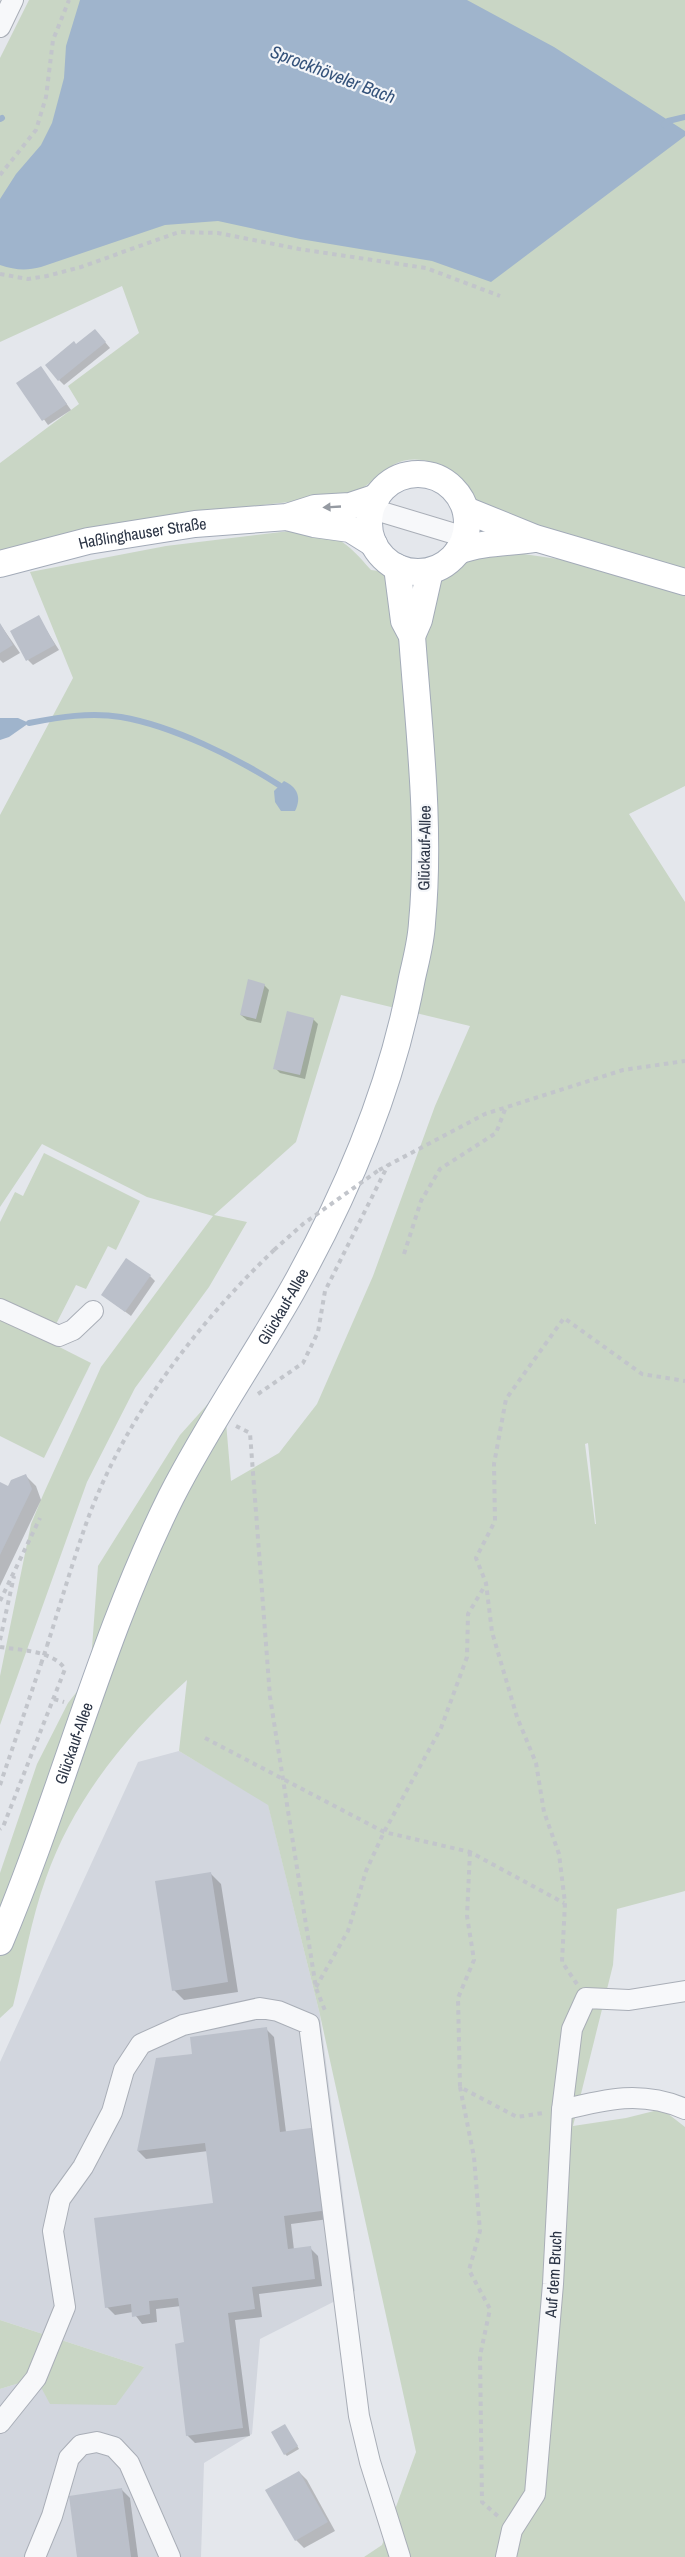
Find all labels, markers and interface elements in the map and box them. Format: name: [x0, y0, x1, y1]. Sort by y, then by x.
water label: Sprockhöveler Bach: [267, 39, 399, 109]
one-way arrow: [323, 503, 342, 512]
street label: Haßlinghauser Straße: [76, 512, 207, 554]
street label: Glückauf-Allee: [412, 805, 436, 891]
street label: Glückauf-Allee: [252, 1264, 314, 1349]
street label: Glückauf-Allee: [49, 1699, 98, 1787]
street label: Auf dem Bruch: [539, 2230, 567, 2319]

